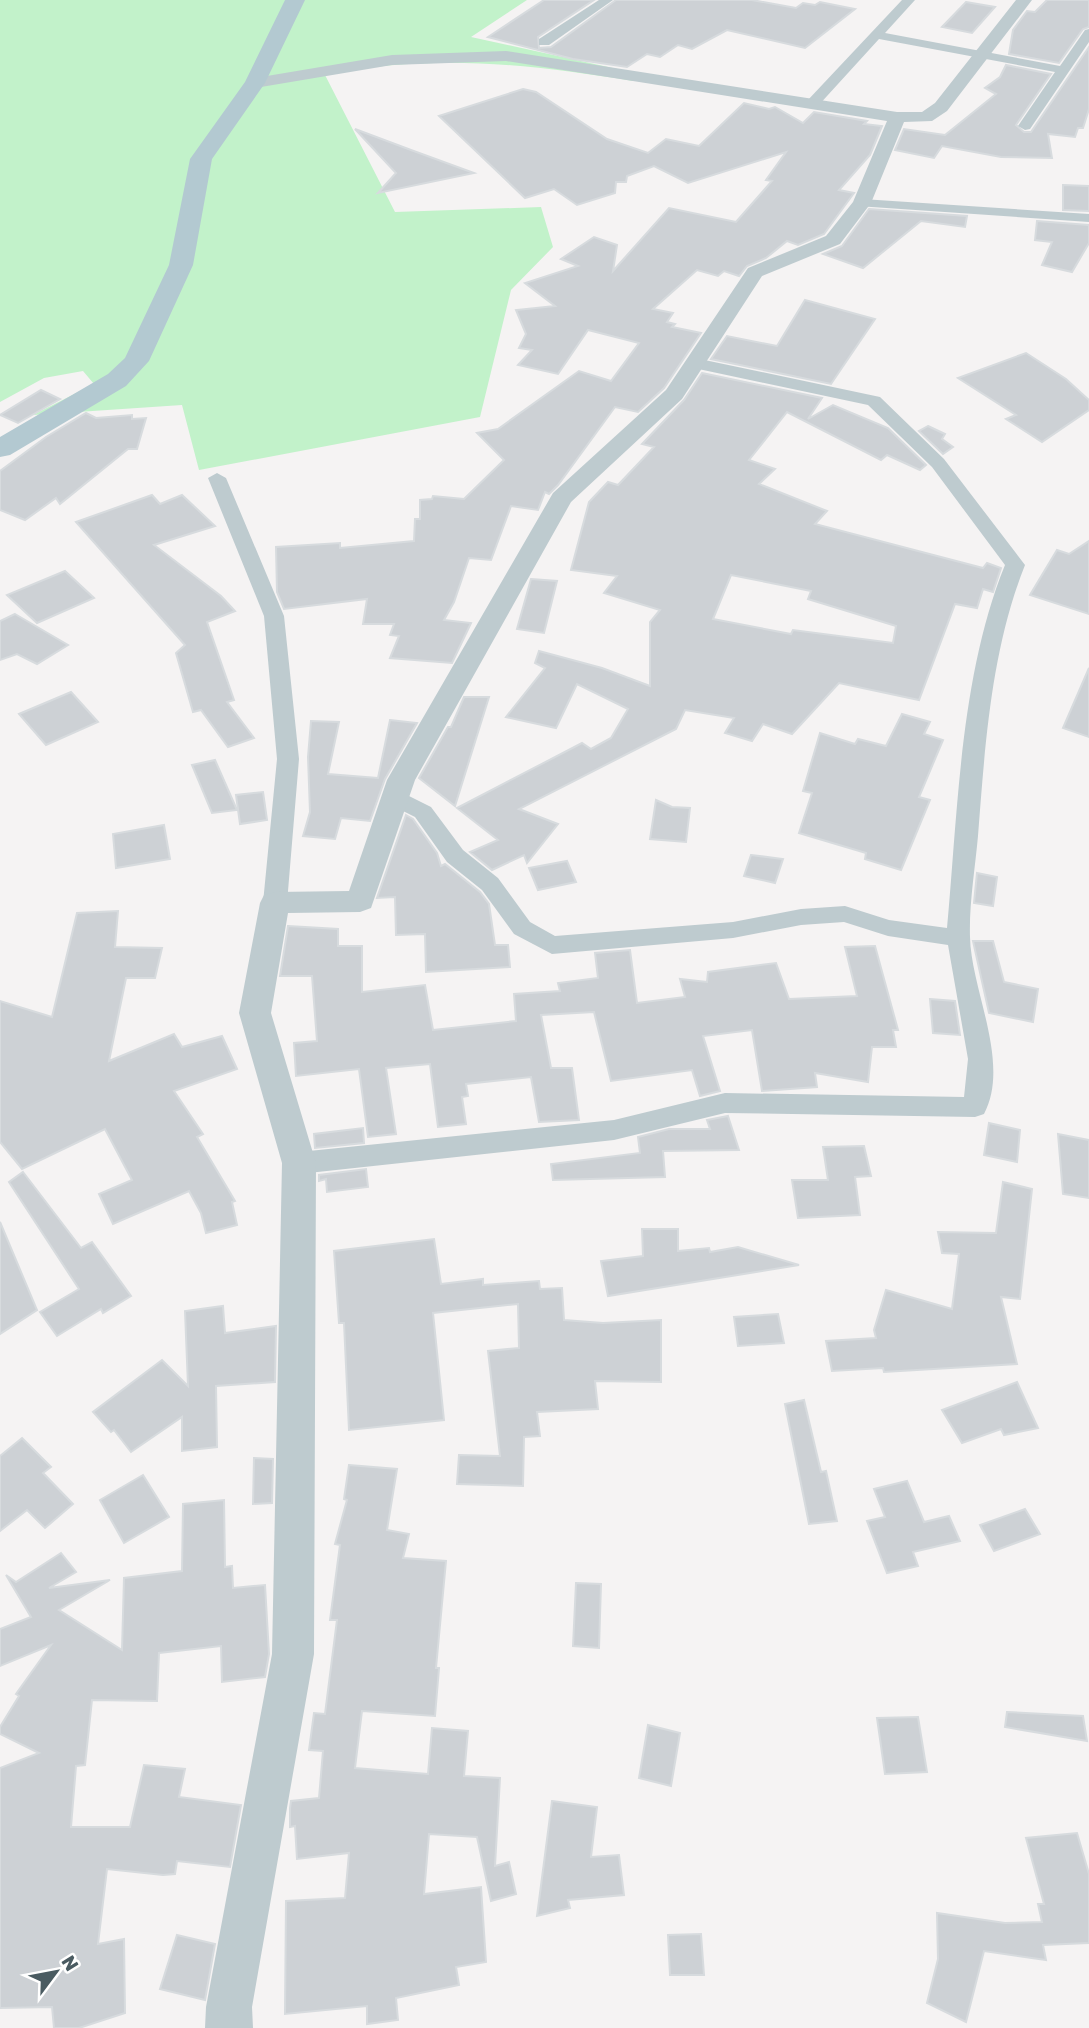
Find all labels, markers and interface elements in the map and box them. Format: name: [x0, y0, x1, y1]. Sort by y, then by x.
north arrow: [21, 1937, 91, 2007]
text: N: [57, 1951, 83, 1975]

